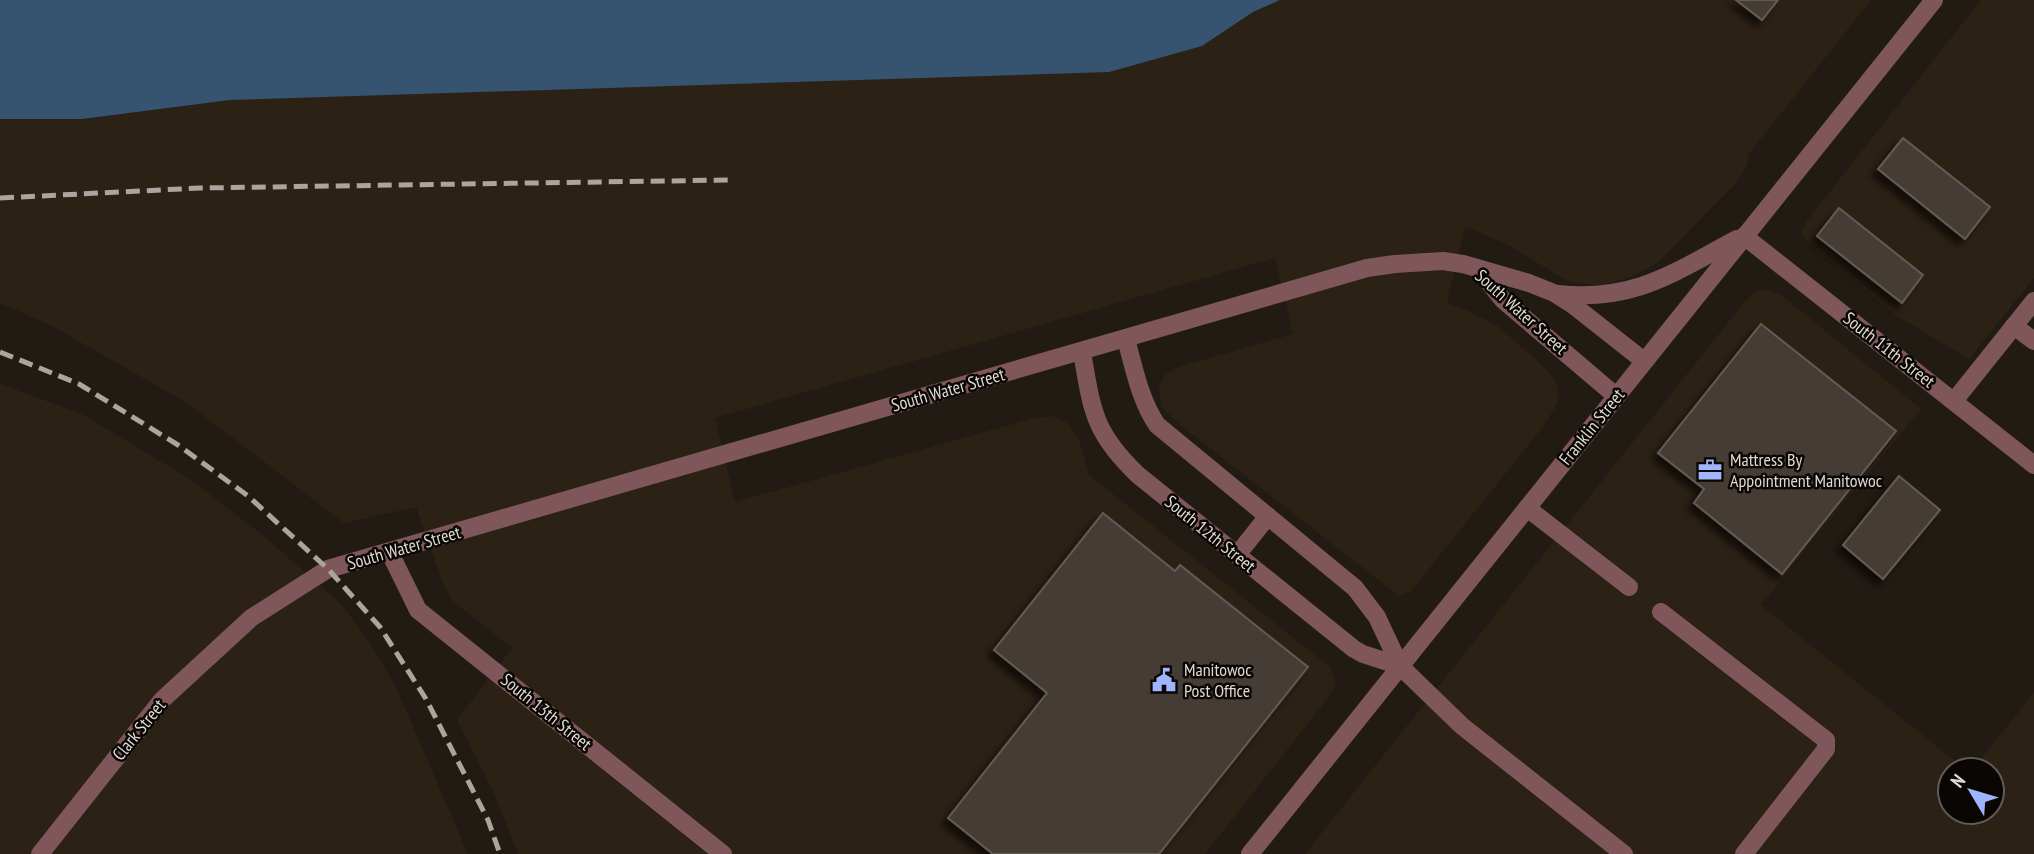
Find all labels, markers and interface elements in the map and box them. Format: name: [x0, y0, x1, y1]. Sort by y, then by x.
street label: South Water Street: [1470, 264, 1572, 359]
street label: South 11th Street: [1839, 307, 1940, 393]
street label: South Water Street: [889, 362, 1007, 417]
street label: Franklin Street: [1554, 384, 1629, 469]
place label: Mattress By Appointment Manitowoc: [1730, 448, 1883, 492]
office icon: Mattress By Appointment Manitowoc: [1696, 456, 1724, 484]
street label: South 12th Street: [1160, 490, 1260, 577]
street label: South Water Street: [345, 520, 463, 575]
place label: Manitowoc Post Office: [1184, 658, 1252, 702]
public building icon: Manitowoc Post Office: [1150, 666, 1178, 694]
street label: South 13th Street: [496, 668, 596, 755]
street label: Clark Street: [107, 694, 170, 765]
north arrow: [1936, 756, 2006, 826]
text: N: [1945, 769, 1970, 792]

